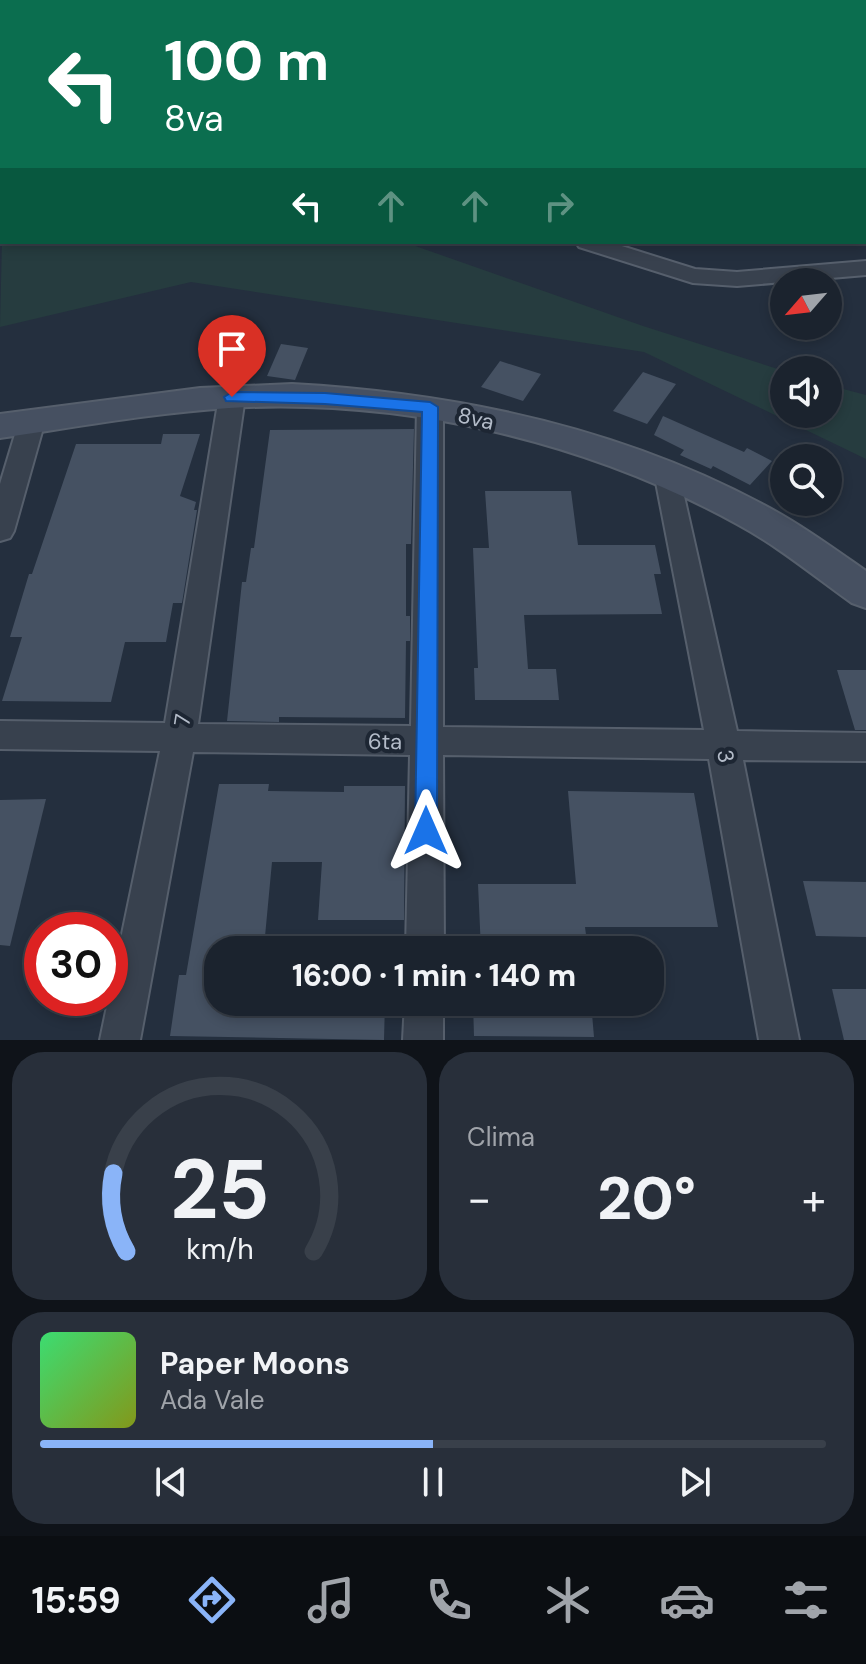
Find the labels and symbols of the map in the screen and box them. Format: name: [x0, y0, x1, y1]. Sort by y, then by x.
north arrow: [770, 268, 842, 340]
pin: [198, 315, 266, 397]
street label: 8va: [455, 400, 497, 437]
street label: 7: [167, 712, 198, 728]
street label: 6ta: [368, 727, 402, 756]
street label: 3: [710, 747, 741, 765]
position arrow: [384, 789, 468, 873]
speed limit sign: 30: [24, 912, 128, 1016]

